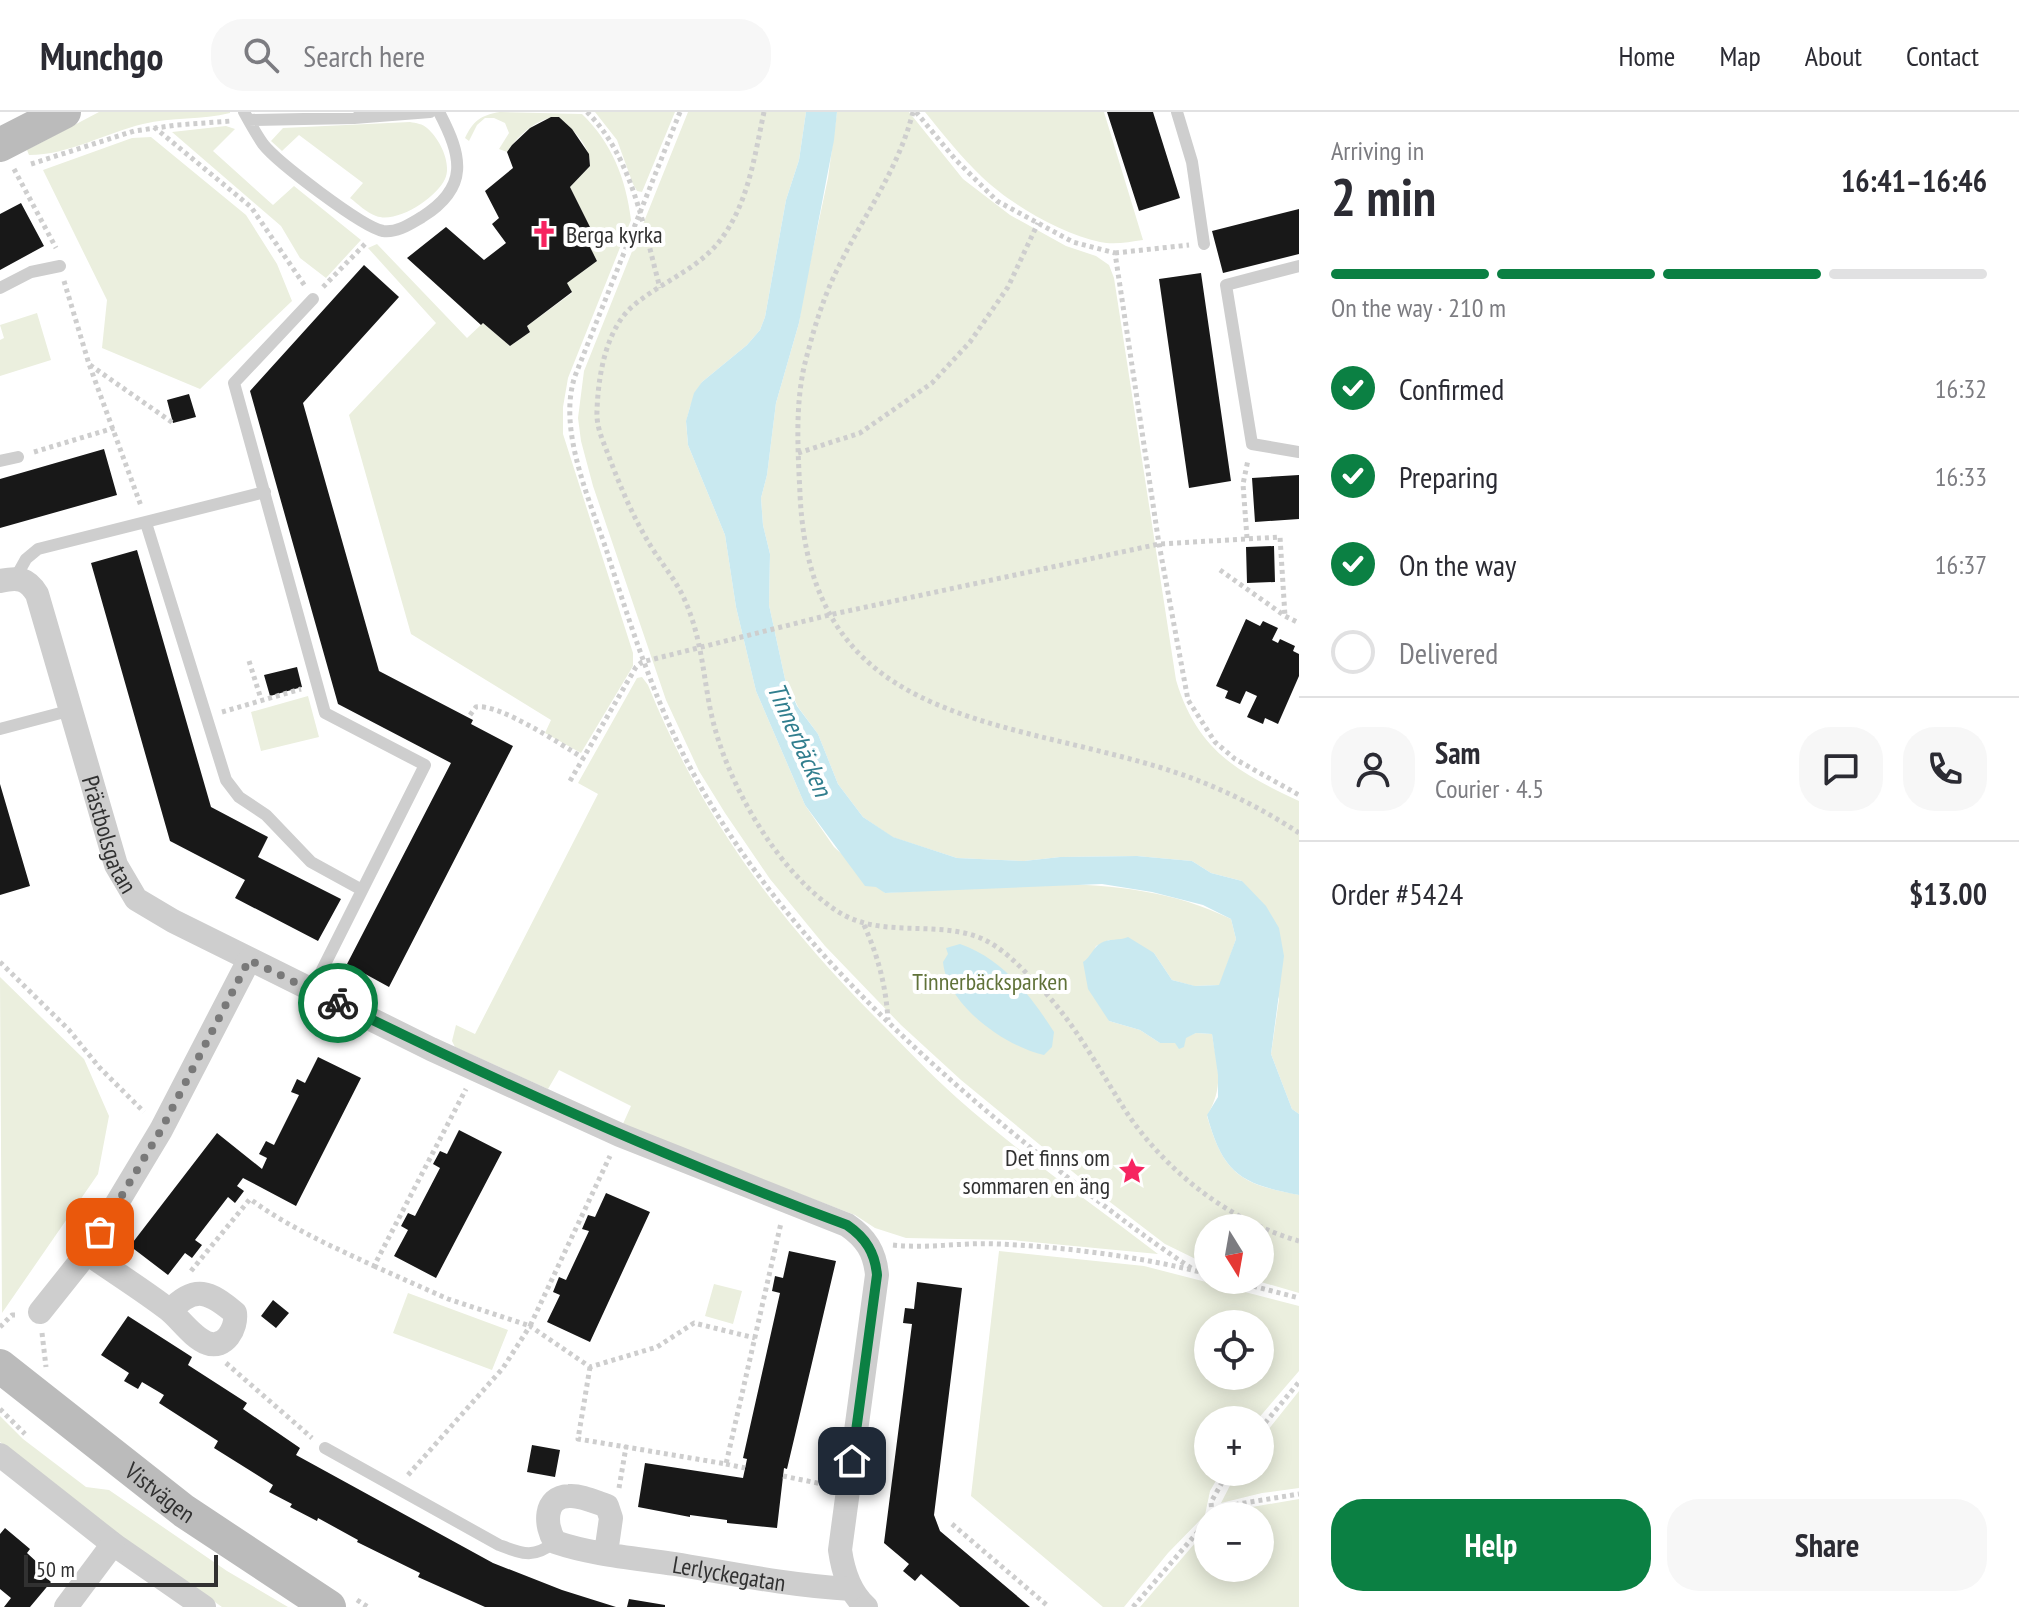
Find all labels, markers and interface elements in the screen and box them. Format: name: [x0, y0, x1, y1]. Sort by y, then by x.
search box: [211, 19, 771, 91]
text: Munchgo: [40, 31, 163, 80]
icon: search: [239, 33, 283, 77]
text: Search here: [303, 36, 425, 75]
text: Home: [1619, 37, 1675, 74]
text: Map: [1719, 37, 1761, 74]
text: About: [1805, 37, 1862, 74]
text: Contact: [1906, 37, 1979, 74]
text: Arriving in: [1331, 134, 1424, 167]
text: 16:41–16:46: [1841, 161, 1987, 200]
text: 2 min: [1331, 163, 1436, 230]
church icon: Berga kyrka: [529, 219, 559, 249]
place label: Berga kyrka: [566, 219, 663, 250]
text: On the way · 210 m: [1331, 291, 1506, 324]
icon: check: [1331, 366, 1375, 410]
text: Confirmed: [1399, 369, 1504, 408]
text: 16:32: [1935, 372, 1987, 405]
icon: check: [1331, 454, 1375, 498]
text: Preparing: [1399, 457, 1498, 496]
text: 16:33: [1935, 460, 1987, 493]
icon: check: [1331, 542, 1375, 586]
text: On the way: [1399, 545, 1516, 584]
text: 16:37: [1935, 548, 1987, 581]
text: Delivered: [1399, 633, 1498, 672]
water label: Tinnerbäcken: [760, 677, 840, 802]
button: person: [1331, 727, 1415, 811]
button: chat: [1799, 727, 1883, 811]
button: phone: [1903, 727, 1987, 811]
text: Sam: [1435, 733, 1480, 772]
street label: Prästbolsgatan: [75, 772, 144, 899]
text: Courier · 4.5: [1435, 772, 1544, 805]
text: Order #5424: [1331, 874, 1463, 913]
text: $13.00: [1909, 874, 1987, 913]
courier: [298, 963, 378, 1043]
park label: Tinnerbäcksparken: [912, 966, 1068, 997]
icon: bike: [316, 981, 360, 1025]
place label: Det finns om sommaren en äng: [963, 1142, 1110, 1201]
place icon: Det finns om sommaren en äng: [1117, 1156, 1147, 1186]
pin: [66, 1198, 134, 1266]
icon: bag: [78, 1210, 122, 1254]
north arrow: [1194, 1214, 1274, 1294]
map controls: [1194, 1214, 1274, 1582]
button: locate: [1194, 1310, 1274, 1390]
button: +: [1194, 1406, 1274, 1486]
pin: [818, 1427, 886, 1495]
icon: home: [830, 1439, 874, 1483]
street label: Vistvägen: [118, 1454, 201, 1529]
button: Help: [1331, 1499, 1651, 1591]
button: Share: [1667, 1499, 1987, 1591]
button: −: [1194, 1502, 1274, 1582]
street label: Lerlyckegatan: [670, 1548, 788, 1598]
scale bar: [24, 1551, 218, 1587]
text: 50 m: [36, 1555, 75, 1583]

